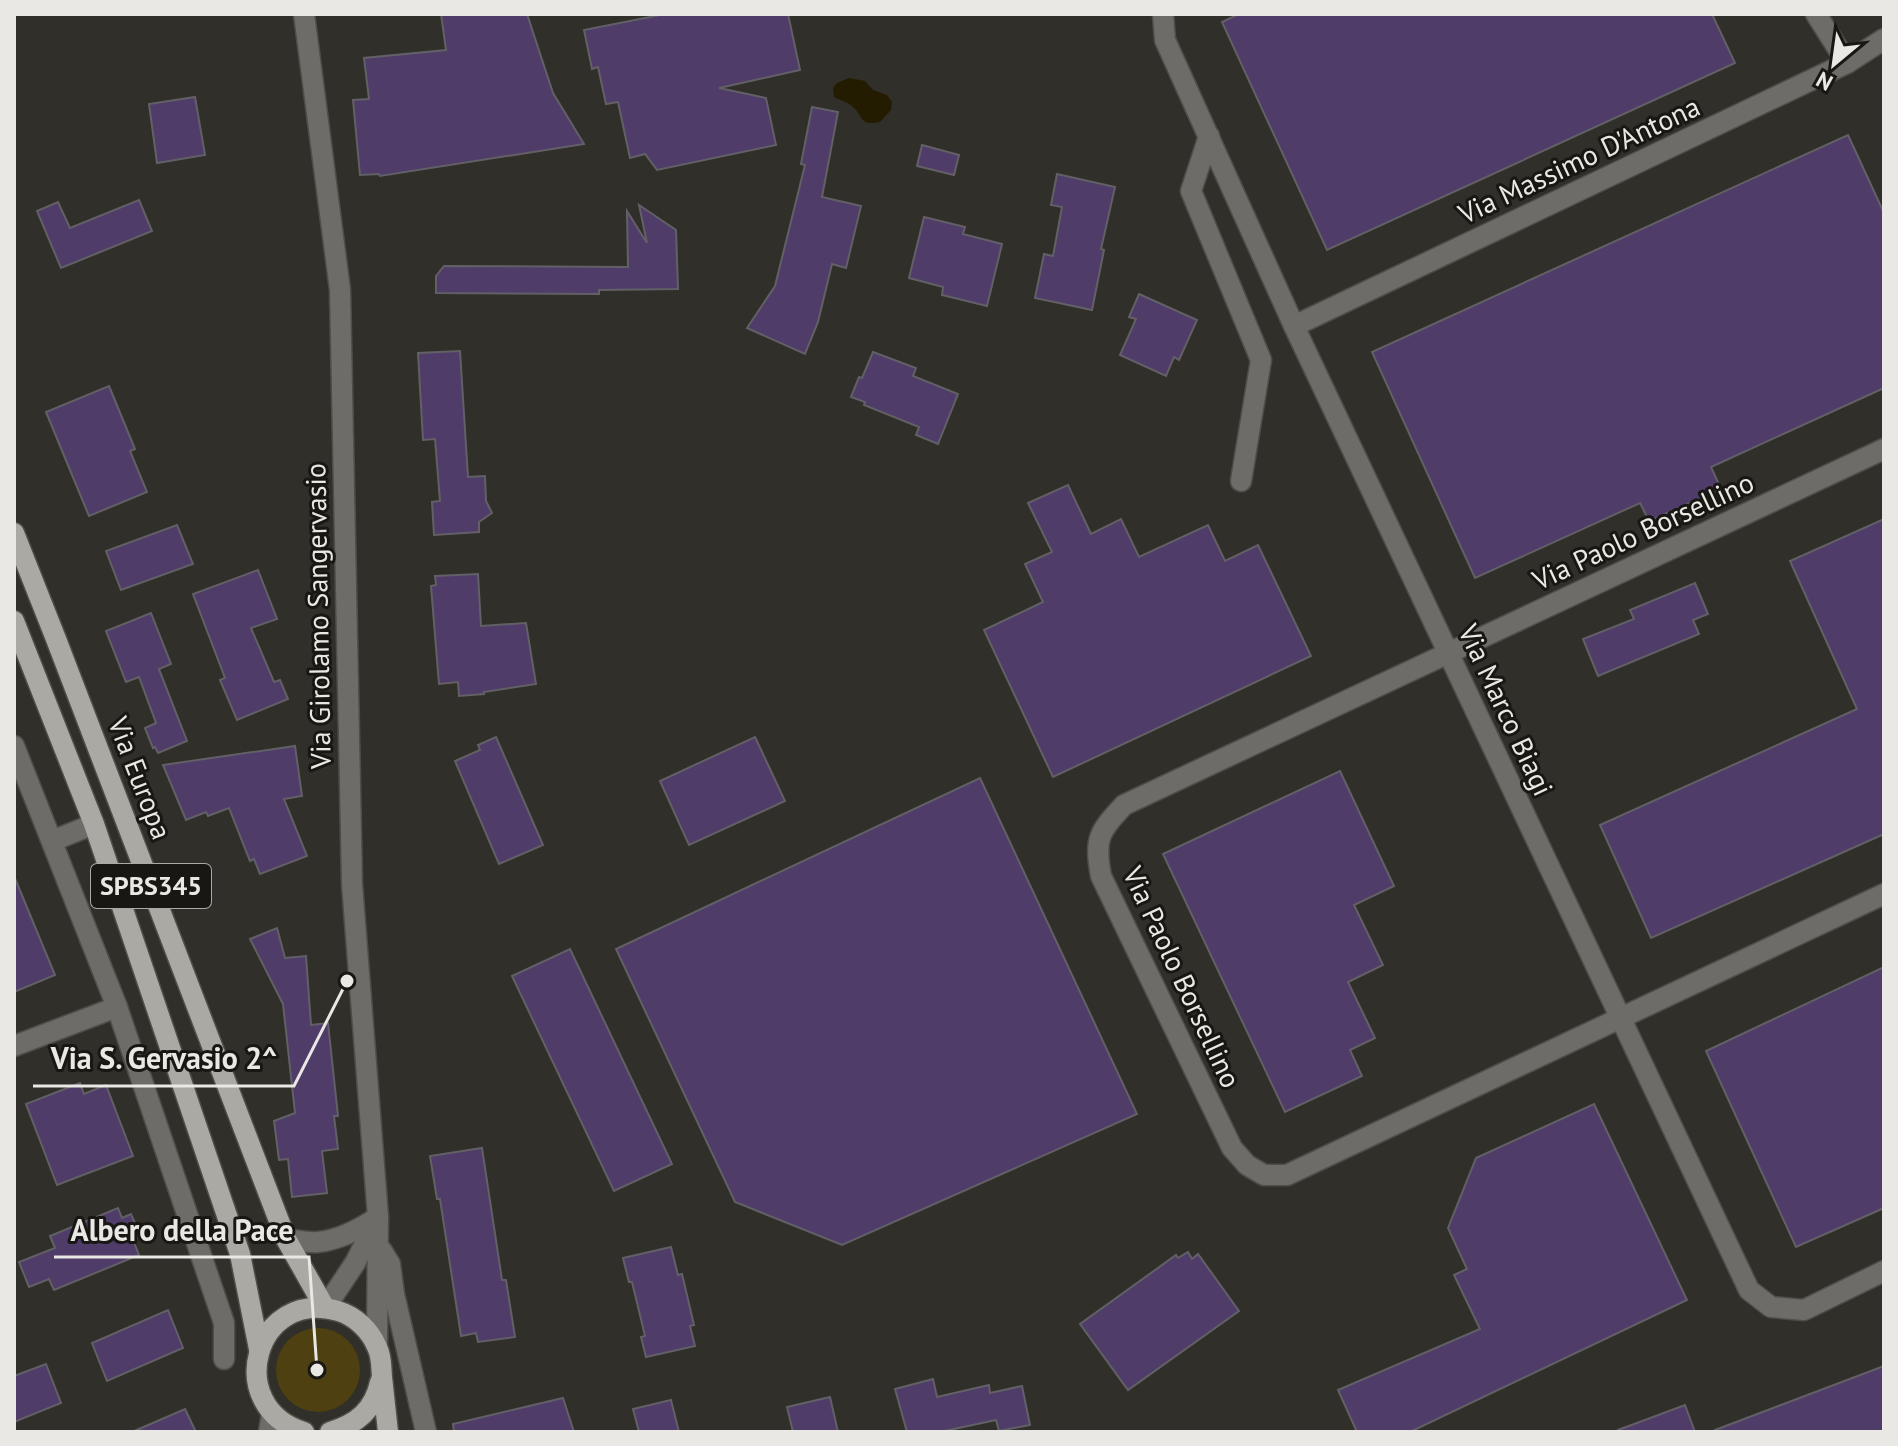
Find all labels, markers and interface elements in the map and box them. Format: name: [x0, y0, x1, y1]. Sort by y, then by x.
north arrow: [1794, 24, 1874, 104]
text: N: [1811, 66, 1837, 97]
street label: Via Massimo D'Antona: [1451, 87, 1705, 232]
street label: Via Girolamo Sangervasio: [296, 463, 339, 770]
street label: Via Paolo Borsellino: [1525, 463, 1759, 598]
street label: Via Marco Biagi: [1450, 617, 1562, 801]
street label: Via Europa: [100, 710, 181, 844]
street label: Via Paolo Borsellino: [1115, 859, 1250, 1093]
road number: SPBS345: [91, 864, 211, 908]
callout: Via S. Gervasio 2^: [33, 1032, 294, 1086]
text: Via S. Gervasio 2^: [50, 1038, 277, 1077]
callout: Albero della Pace: [54, 1203, 309, 1257]
text: Albero della Pace: [71, 1210, 293, 1249]

